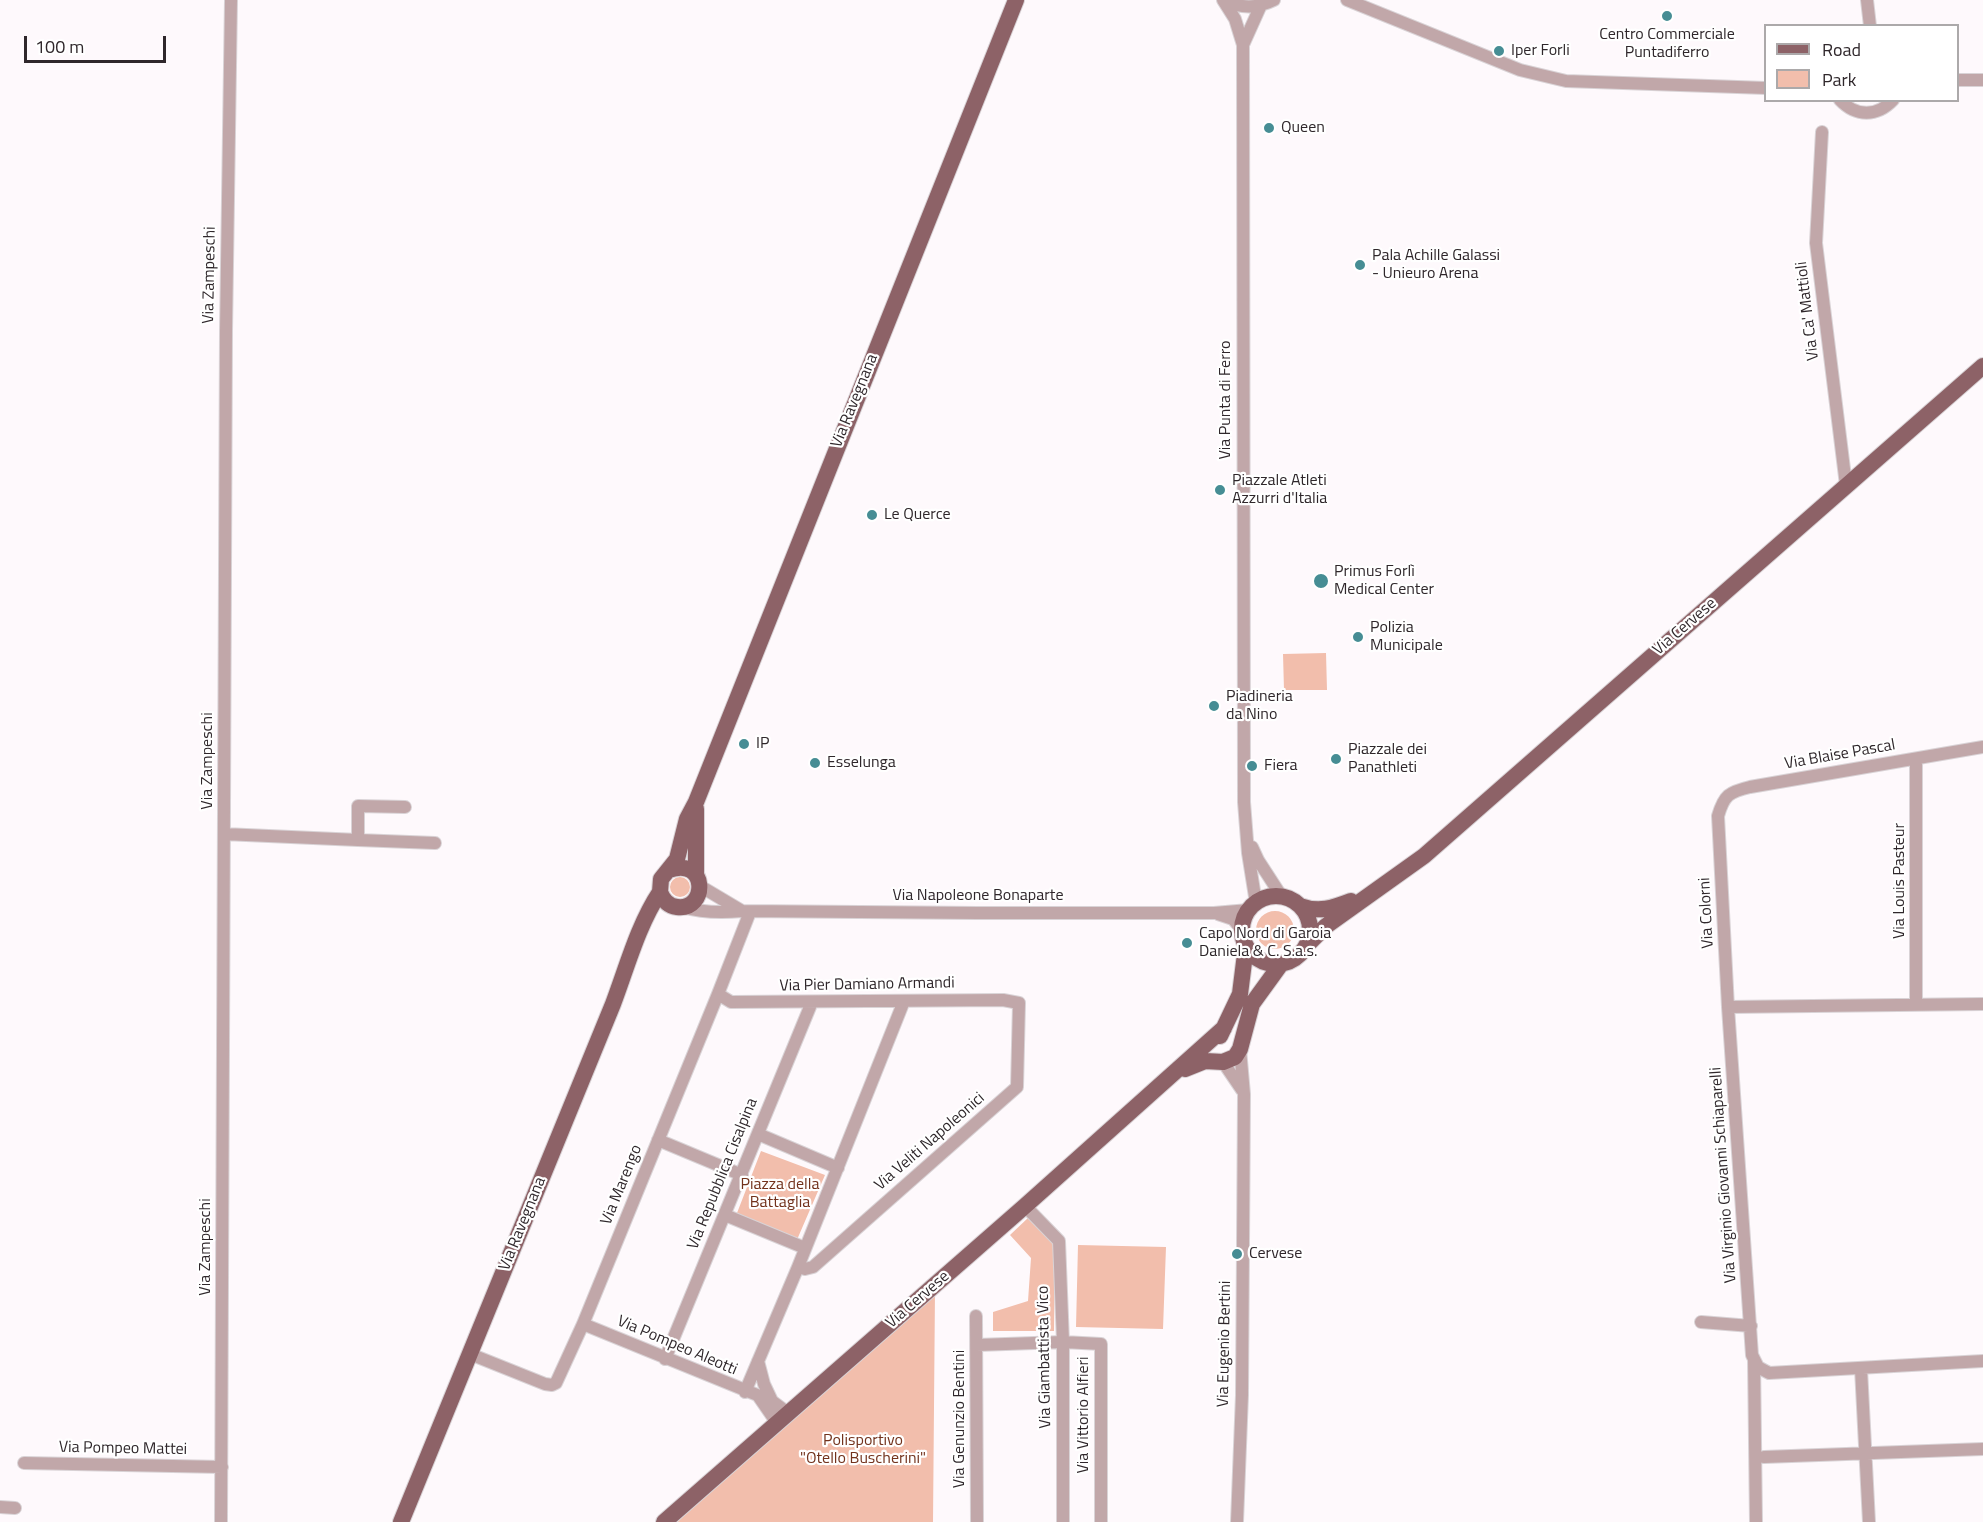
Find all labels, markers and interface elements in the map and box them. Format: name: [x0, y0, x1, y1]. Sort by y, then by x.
marker: Centro Commerciale Puntadiferro: [1660, 9, 1674, 23]
scale bar: [27, 24, 170, 62]
legend: [1764, 24, 1959, 102]
place label: Centro Commerciale Puntadiferro: [1599, 25, 1735, 63]
text: 100 m: [35, 33, 84, 60]
text: Road: [1822, 36, 1861, 63]
place label: Iper Forli: [1511, 41, 1570, 61]
marker: Iper Forli: [1492, 44, 1506, 58]
text: Park: [1822, 66, 1856, 93]
place label: Queen: [1281, 118, 1325, 138]
marker: Queen: [1262, 121, 1276, 135]
street label: Via Zampeschi: [200, 226, 220, 324]
place label: Pala Achille Galassi - Unieuro Arena: [1372, 246, 1500, 284]
marker: Pala Achille Galassi - Unieuro Arena: [1353, 258, 1367, 272]
street label: Via Ca' Mattioli: [1792, 260, 1824, 362]
street label: Via Punta di Ferro: [1216, 340, 1236, 460]
street label: Via Ravegnana: [828, 351, 882, 451]
place label: Piazzale Atleti Azzurri d'Italia: [1232, 471, 1327, 509]
marker: Piazzale Atleti Azzurri d'Italia: [1213, 483, 1227, 497]
place label: Le Querce: [884, 505, 951, 525]
marker: Le Querce: [865, 508, 879, 522]
place label: Primus Forlì Medical Center: [1334, 562, 1434, 600]
marker: Primus Forlì Medical Center: [1312, 572, 1330, 590]
street label: Via Cervese: [1649, 594, 1721, 660]
place label: Polizia Municipale: [1370, 618, 1443, 656]
marker: Polizia Municipale: [1351, 630, 1365, 644]
place label: Piadineria da Nino: [1226, 687, 1293, 725]
marker: Piadineria da Nino: [1207, 699, 1221, 713]
street label: Via Zampeschi: [198, 712, 218, 810]
place label: IP: [756, 734, 769, 754]
street label: Via Blaise Pascal: [1783, 736, 1897, 774]
marker: IP: [737, 737, 751, 751]
place label: Piazzale dei Panathleti: [1348, 740, 1427, 778]
marker: Piazzale dei Panathleti: [1329, 752, 1343, 766]
place label: Esselunga: [827, 753, 896, 773]
marker: Esselunga: [808, 756, 822, 770]
place label: Fiera: [1264, 756, 1298, 776]
marker: Fiera: [1245, 759, 1259, 773]
street label: Via Louis Pasteur: [1890, 823, 1910, 939]
street label: Via Colorni: [1696, 877, 1718, 949]
street label: Via Napoleone Bonaparte: [892, 886, 1064, 906]
place label: Capo Nord di Garoia Daniela & C. S.a.s.: [1199, 924, 1331, 962]
marker: Capo Nord di Garoia Daniela & C. S.a.s.: [1180, 936, 1194, 950]
street label: Via Pier Damiano Armandi: [779, 974, 955, 996]
street label: Via Virginio Giovanni Schiaparelli: [1707, 1066, 1741, 1284]
street label: Via Veliti Napoleonici: [871, 1089, 989, 1195]
street label: Via Repubblica Cisalpina: [684, 1096, 762, 1252]
street label: Via Marengo: [597, 1142, 647, 1228]
street label: Via Ravegnana: [496, 1174, 550, 1274]
park label: Piazza della Battaglia: [740, 1175, 820, 1213]
street label: Via Zampeschi: [196, 1198, 216, 1296]
place label: Cervese: [1249, 1244, 1302, 1264]
marker: Cervese: [1230, 1247, 1244, 1261]
street label: Via Cervese: [882, 1267, 954, 1333]
street label: Via Eugenio Bertini: [1214, 1281, 1236, 1407]
street label: Via Giambattista Vico: [1034, 1285, 1056, 1429]
street label: Via Pompeo Aleotti: [614, 1312, 740, 1380]
street label: Via Genunzio Bentini: [950, 1350, 970, 1488]
street label: Via Vittorio Alfieri: [1074, 1356, 1094, 1474]
park label: Polisportivo "Otello Buscherini": [800, 1431, 926, 1469]
street label: Via Pompeo Mattei: [59, 1438, 187, 1460]

